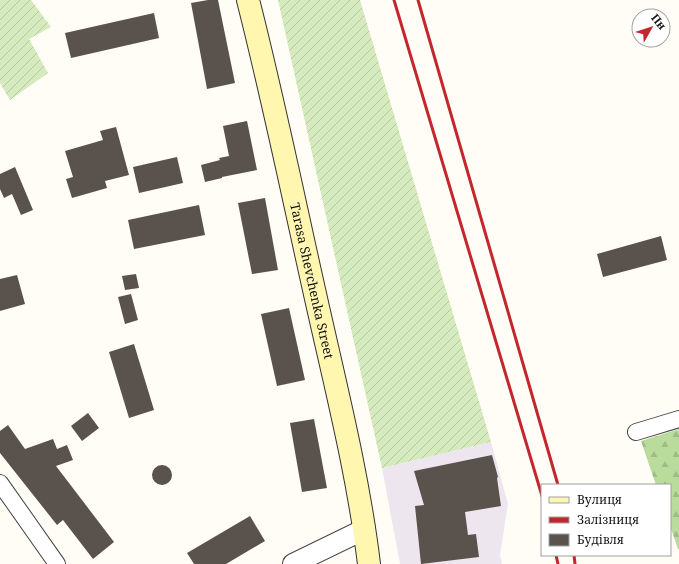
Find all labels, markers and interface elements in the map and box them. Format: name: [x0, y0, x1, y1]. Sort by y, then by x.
north arrow: [631, 8, 671, 48]
text: Пн: [648, 10, 670, 33]
street label: Tarasa Shevchenka Street: [286, 201, 339, 361]
legend: [541, 484, 671, 556]
text: Вулиця: [577, 491, 622, 508]
text: Залізниця: [577, 511, 639, 528]
text: Будівля: [577, 531, 624, 548]

